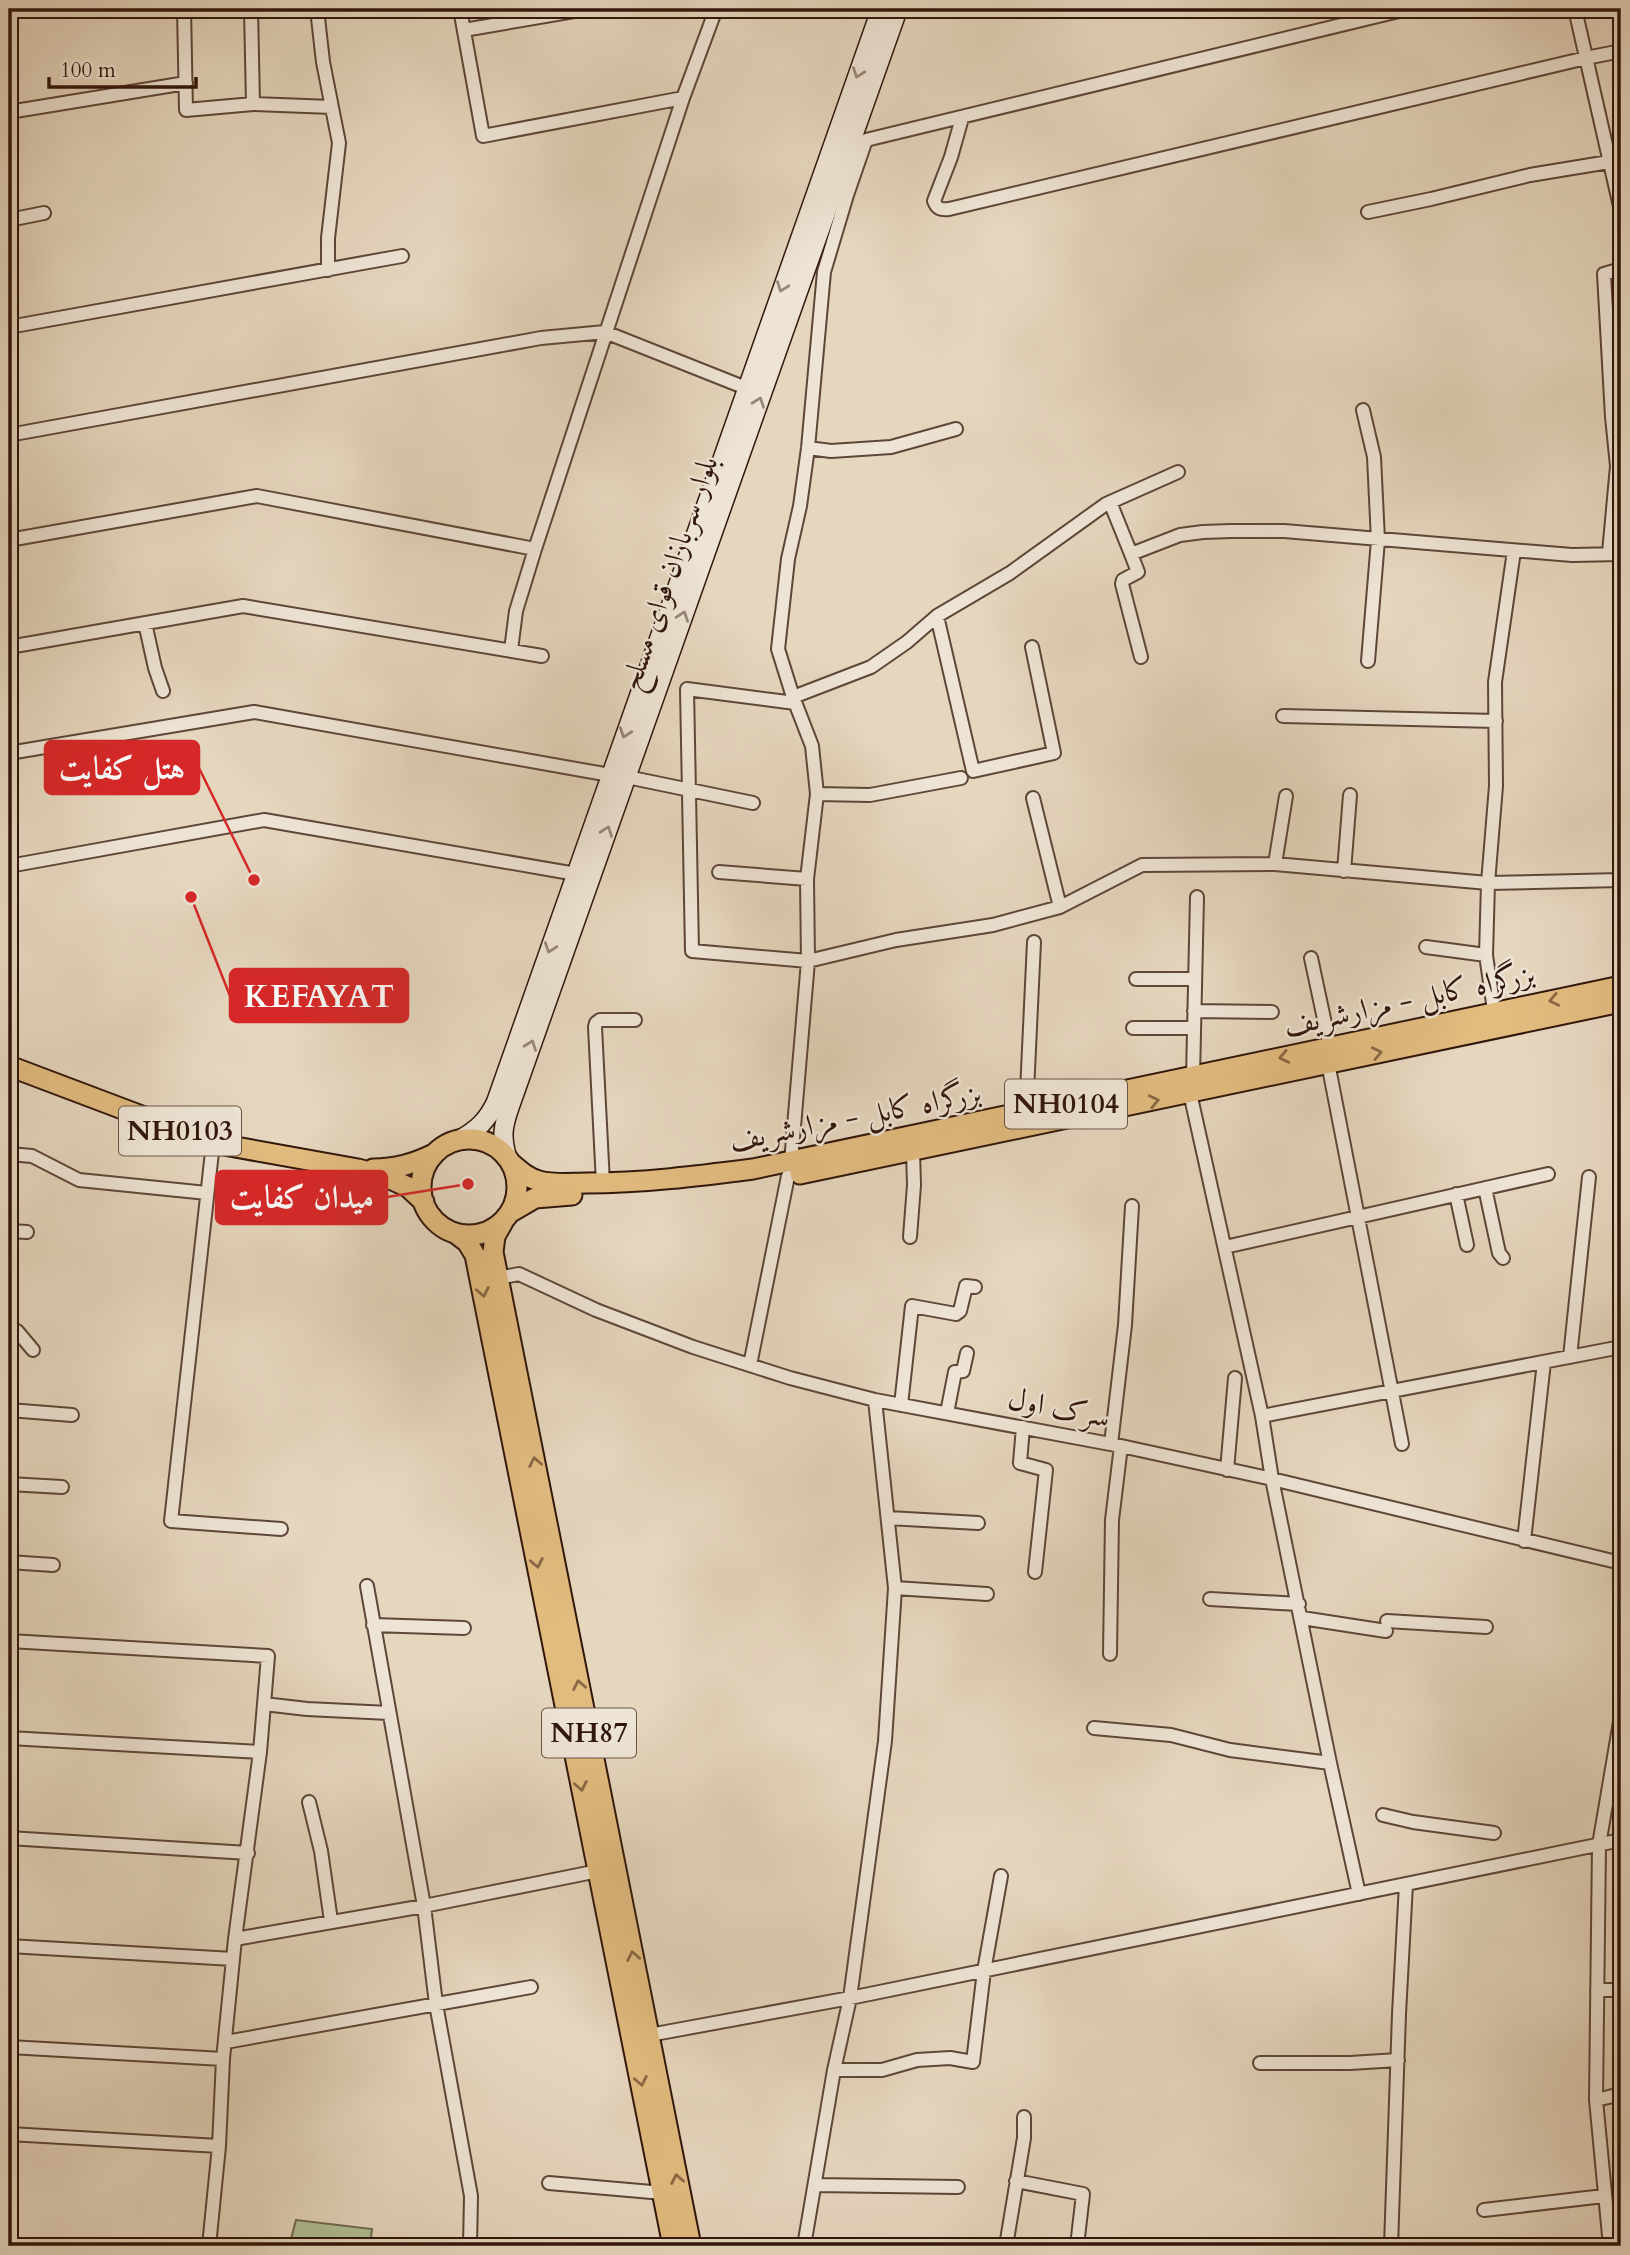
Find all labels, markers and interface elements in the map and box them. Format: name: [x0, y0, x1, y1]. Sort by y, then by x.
scale bar: [49, 46, 196, 90]
text: 100 m: [60, 56, 116, 85]
one-way arrow: [852, 67, 866, 79]
one-way arrow: [776, 281, 790, 293]
one-way arrow: [750, 396, 764, 408]
street label: بلوار سربازان قوای مسلح: [610, 450, 734, 698]
one-way arrow: [675, 611, 689, 623]
one-way arrow: [619, 727, 633, 739]
callout: هتل کفایت: [45, 741, 199, 794]
text: هتل کفایت: [59, 747, 185, 791]
one-way arrow: [599, 826, 613, 838]
one-way arrow: [544, 941, 558, 954]
street label: بزرگراه کابل - مزارشریف: [1280, 953, 1538, 1047]
callout: KEFAYAT: [230, 969, 408, 1022]
text: KEFAYAT: [244, 975, 394, 1019]
one-way arrow: [1549, 992, 1561, 1006]
one-way arrow: [523, 1040, 537, 1052]
one-way arrow: [1371, 1046, 1383, 1061]
one-way arrow: [1278, 1048, 1290, 1063]
street label: بزرگراه کابل - مزارشریف: [726, 1072, 984, 1162]
road number: NH0104: [1005, 1080, 1127, 1128]
one-way arrow: [1148, 1094, 1160, 1109]
road number: NH0103: [119, 1106, 241, 1156]
callout: میدان کفایت: [216, 1171, 387, 1224]
text: میدان کفایت: [230, 1176, 374, 1220]
one-way arrow: [474, 1286, 489, 1298]
street label: سرک اول: [1004, 1378, 1114, 1438]
one-way arrow: [528, 1456, 543, 1468]
one-way arrow: [528, 1557, 543, 1569]
one-way arrow: [573, 1679, 588, 1691]
road number: NH87: [542, 1708, 636, 1758]
one-way arrow: [573, 1780, 588, 1792]
one-way arrow: [626, 1950, 641, 1962]
one-way arrow: [632, 2075, 647, 2087]
one-way arrow: [671, 2173, 686, 2185]

